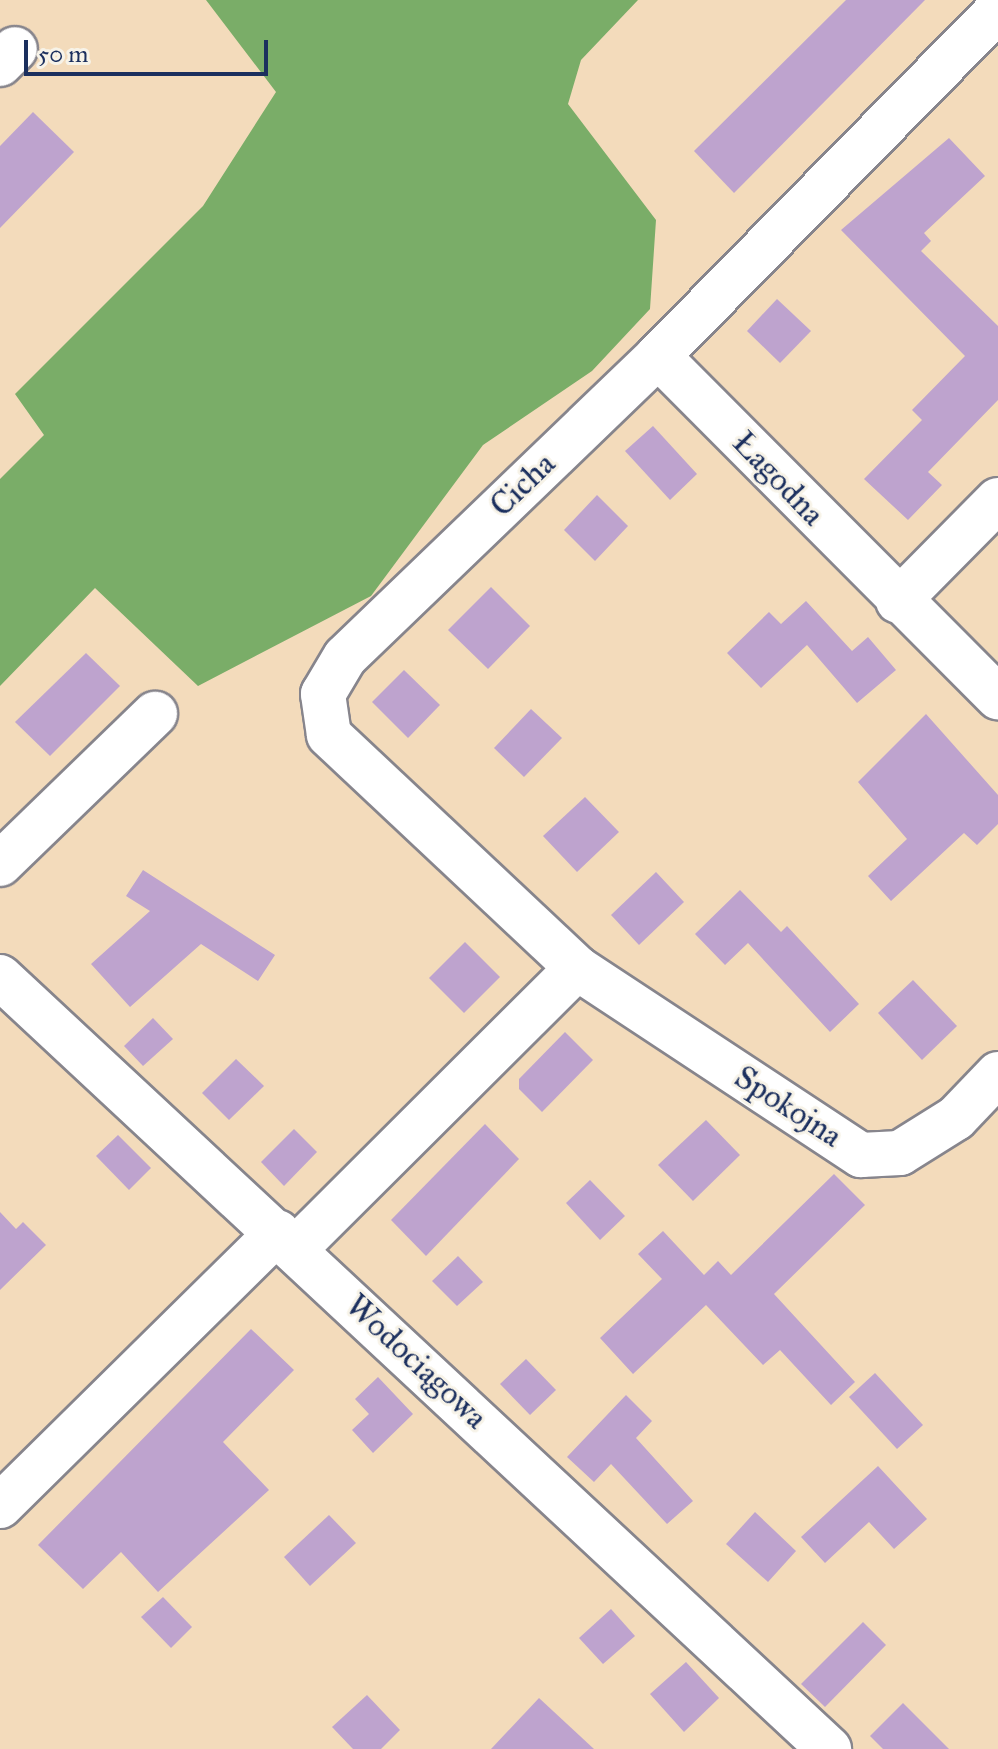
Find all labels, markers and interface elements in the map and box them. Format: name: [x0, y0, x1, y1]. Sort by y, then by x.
scale bar: [28, 24, 272, 74]
text: 50 m: [38, 39, 88, 69]
street label: Łagodna: [724, 424, 832, 534]
street label: Cicha: [483, 445, 563, 525]
street label: Spokojna: [727, 1058, 849, 1156]
street label: Wodociągowa: [337, 1287, 495, 1437]

